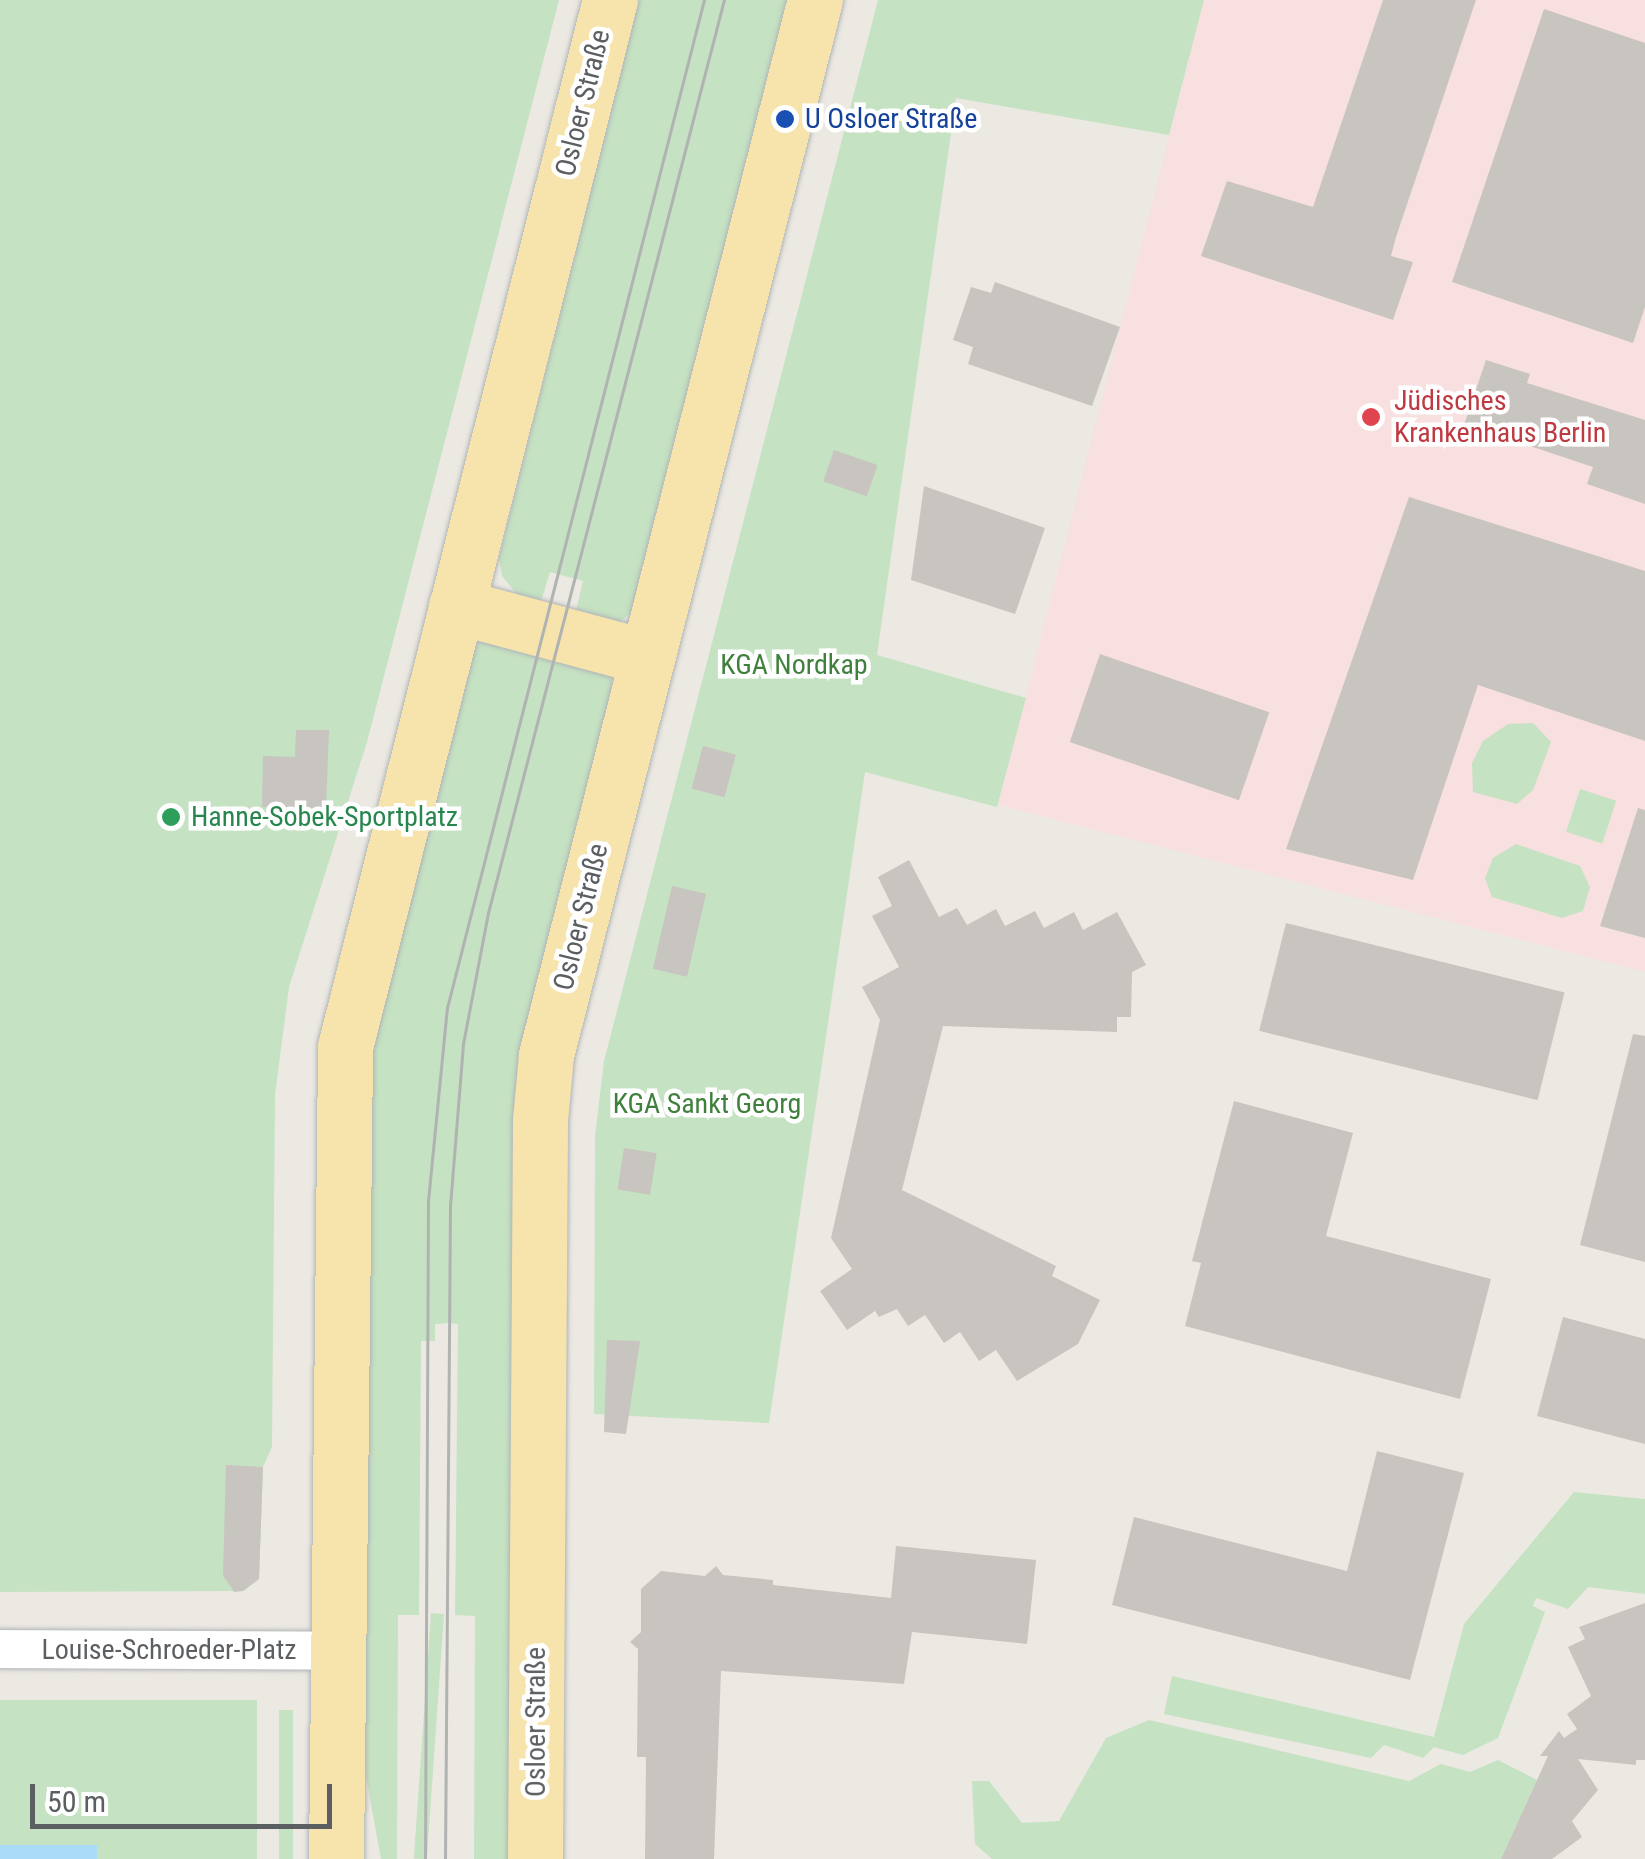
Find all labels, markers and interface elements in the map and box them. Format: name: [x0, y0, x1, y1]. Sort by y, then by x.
street label: Osloer Straße: [549, 26, 617, 180]
place label: U Osloer Straße: [805, 102, 977, 136]
marker: U Osloer Straße: [774, 108, 796, 130]
place label: Jüdisches Krankenhaus Berlin: [1394, 384, 1606, 450]
marker: Jüdisches Krankenhaus Berlin: [1358, 404, 1384, 430]
park label: KGA Nordkap: [720, 648, 868, 682]
place label: Hanne-Sobek-Sportplatz: [191, 800, 458, 834]
marker: Hanne-Sobek-Sportplatz: [160, 806, 182, 828]
street label: Osloer Straße: [547, 840, 615, 994]
park label: KGA Sankt Georg: [613, 1087, 801, 1121]
street label: Louise-Schroeder-Platz: [41, 1633, 297, 1667]
street label: Osloer Straße: [519, 1647, 553, 1797]
scale bar: [35, 1764, 338, 1826]
text: 50 m: [47, 1784, 106, 1819]

